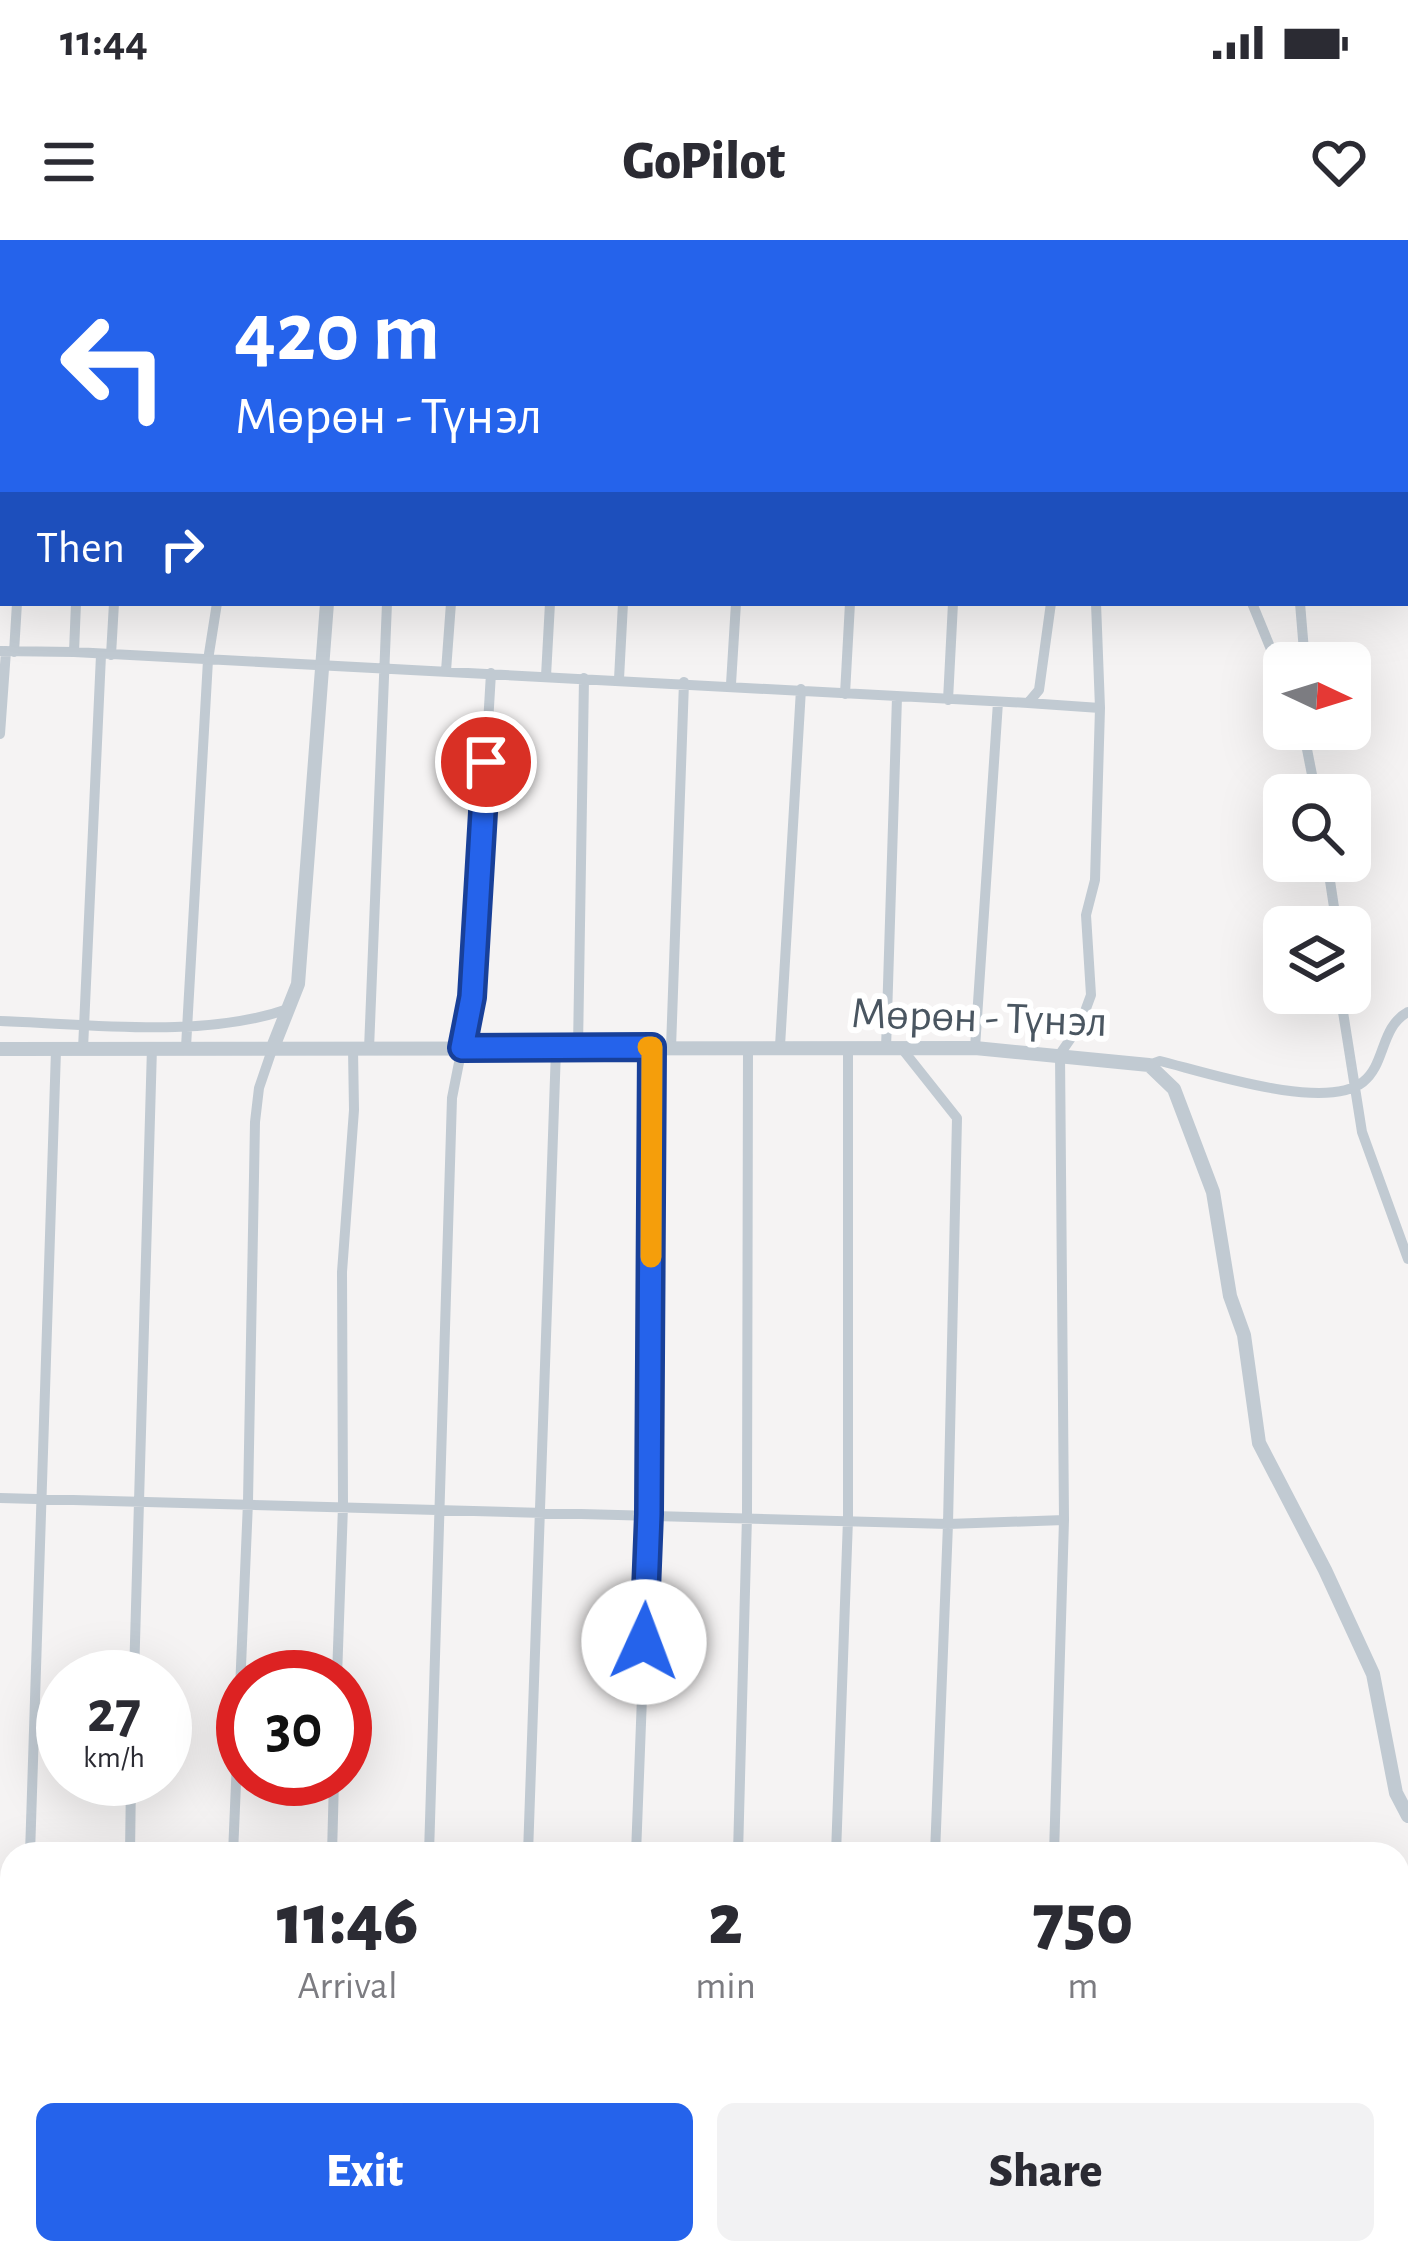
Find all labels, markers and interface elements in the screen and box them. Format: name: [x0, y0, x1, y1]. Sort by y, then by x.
text: 11:44: [60, 19, 148, 64]
icon: menu: [36, 129, 102, 195]
icon: heart: [1306, 129, 1372, 195]
text: GoPilot: [623, 135, 785, 189]
icon: left: [36, 288, 192, 444]
text: 420 m: [234, 292, 440, 376]
text: Мөрөн - Түнэл: [234, 390, 542, 444]
icon: right: [149, 516, 215, 582]
text: Then: [36, 526, 125, 571]
north arrow: [1263, 642, 1371, 750]
map controls: [1263, 642, 1371, 1014]
pin: [435, 711, 537, 813]
icon: arrive: [453, 729, 519, 795]
button: search: [1263, 774, 1371, 882]
button: layers: [1263, 906, 1371, 1014]
street label: Мөрөн - Түнэл: [850, 991, 1108, 1045]
position arrow: [581, 1579, 707, 1705]
speed limit sign: 30: [216, 1650, 372, 1806]
text: 27: [87, 1683, 141, 1743]
text: km/h: [83, 1743, 145, 1773]
text: 11:46: [277, 1885, 418, 1957]
text: 2: [708, 1885, 743, 1957]
text: 750: [1033, 1885, 1133, 1957]
text: Arrival: [297, 1967, 398, 2006]
text: min: [695, 1967, 756, 2006]
text: m: [1067, 1967, 1099, 2006]
button: Exit: [36, 2103, 693, 2241]
button: Share: [717, 2103, 1374, 2241]

